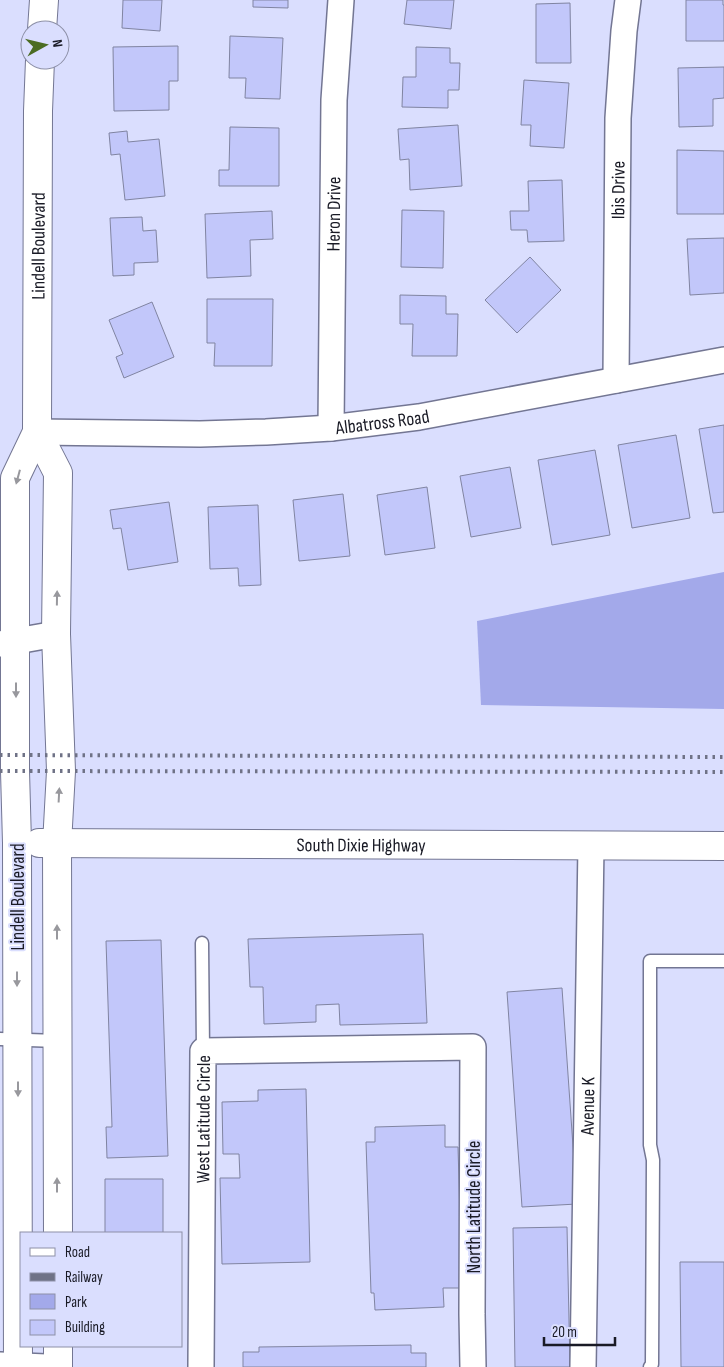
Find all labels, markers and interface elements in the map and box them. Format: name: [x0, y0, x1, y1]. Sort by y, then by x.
north arrow: [20, 20, 70, 70]
text: N: [48, 38, 66, 48]
street label: Ibis Drive: [607, 161, 631, 219]
street label: Heron Drive: [323, 177, 346, 251]
street label: Lindell Boulevard: [27, 192, 51, 300]
street label: Albatross Road: [333, 405, 431, 440]
one-way arrow: [13, 470, 21, 485]
one-way arrow: [53, 589, 61, 605]
one-way arrow: [11, 683, 19, 699]
one-way arrow: [56, 787, 64, 803]
street label: South Dixie Highway: [296, 834, 426, 858]
street label: Lindell Boulevard: [7, 843, 30, 951]
one-way arrow: [53, 924, 61, 940]
one-way arrow: [13, 972, 21, 988]
street label: West Latitude Circle: [192, 1055, 216, 1183]
street label: Avenue K: [577, 1076, 600, 1136]
one-way arrow: [14, 1081, 22, 1097]
street label: North Latitude Circle: [463, 1141, 486, 1273]
one-way arrow: [53, 1176, 61, 1192]
legend: [20, 1232, 182, 1347]
text: Road: [65, 1243, 90, 1262]
text: Railway: [65, 1268, 103, 1287]
text: Park: [65, 1293, 87, 1312]
scale bar: [544, 1314, 615, 1346]
text: Building: [65, 1318, 105, 1337]
text: 20 m: [552, 1323, 577, 1342]

